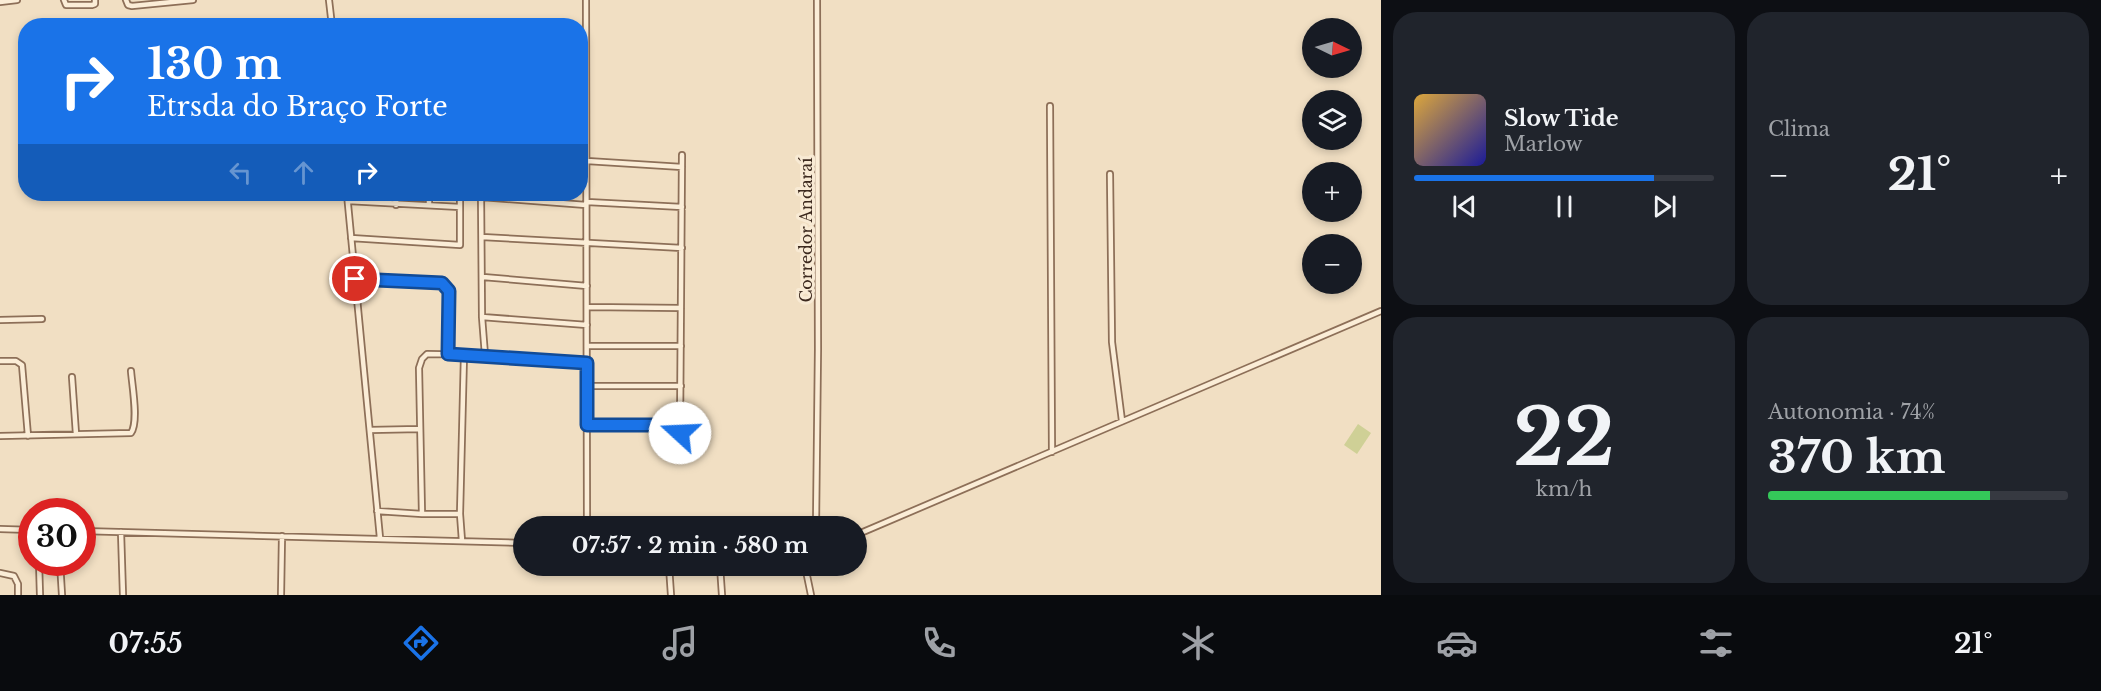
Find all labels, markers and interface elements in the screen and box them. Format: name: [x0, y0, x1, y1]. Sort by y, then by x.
north arrow: [1302, 18, 1362, 78]
map controls: [1302, 18, 1362, 294]
text: 130 m: [147, 38, 281, 90]
icon: right: [48, 42, 126, 120]
text: Etrsda do Braço Forte: [147, 90, 448, 123]
button: layers: [1302, 90, 1362, 150]
text: Slow Tide: [1504, 105, 1619, 132]
text: Clima: [1768, 117, 1830, 141]
text: Marlow: [1504, 132, 1583, 156]
text: 21°: [1887, 146, 1951, 202]
text: −: [1768, 155, 1789, 196]
text: +: [2050, 155, 2068, 196]
icon: left: [224, 156, 257, 189]
icon: ahead: [287, 156, 320, 189]
icon: right: [350, 156, 383, 189]
street label: Corredor Andaraí: [796, 157, 816, 302]
button: +: [1302, 162, 1362, 222]
icon: previous: [1448, 190, 1481, 223]
icon: pause: [1548, 190, 1581, 223]
icon: next: [1648, 190, 1681, 223]
button: −: [1302, 234, 1362, 294]
pin: [329, 253, 380, 304]
icon: arrive: [338, 262, 371, 295]
text: 22: [1513, 389, 1615, 486]
text: Autonomia · 74%: [1768, 400, 1935, 424]
position arrow: [648, 401, 712, 465]
text: 370 km: [1768, 429, 1945, 485]
text: km/h: [1536, 477, 1592, 501]
speed limit sign: 30: [18, 498, 96, 576]
text: 07:57 · 2 min · 580 m: [572, 532, 808, 559]
icon: directions: [400, 622, 442, 664]
icon: music: [659, 622, 701, 664]
icon: phone: [918, 622, 960, 664]
icon: climate: [1177, 622, 1219, 664]
icon: car: [1436, 622, 1478, 664]
icon: filters: [1695, 622, 1737, 664]
text: 07:55: [109, 627, 183, 660]
text: 21°: [1954, 627, 1992, 660]

